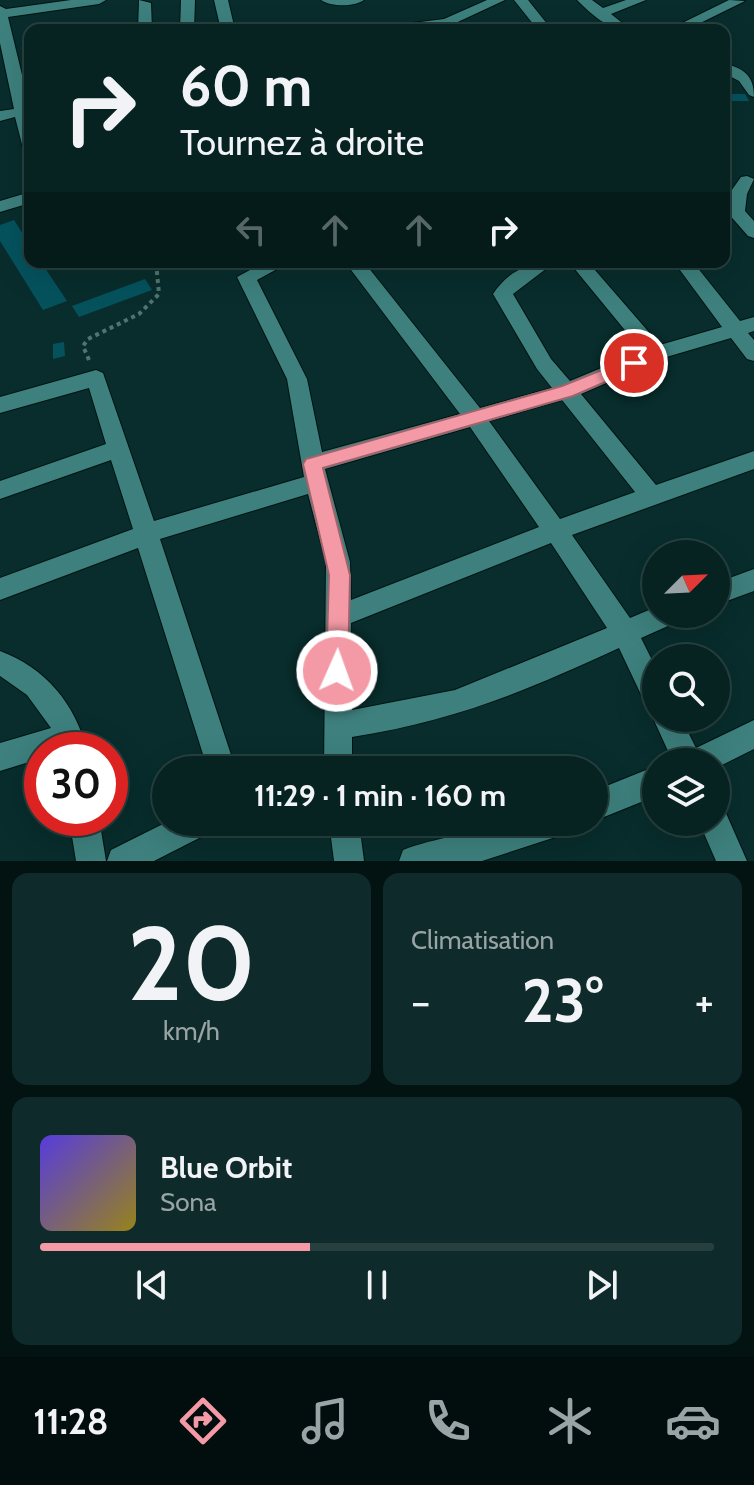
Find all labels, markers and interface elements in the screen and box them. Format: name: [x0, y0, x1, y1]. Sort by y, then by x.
text: 60 m: [180, 52, 312, 120]
icon: right: [48, 56, 152, 160]
text: Tournez à droite: [180, 120, 424, 164]
icon: left: [229, 208, 273, 252]
icon: ahead: [313, 208, 357, 252]
icon: ahead: [397, 208, 441, 252]
icon: right: [481, 208, 525, 252]
pin: [600, 329, 668, 397]
icon: arrive: [612, 341, 656, 385]
north arrow: [642, 540, 730, 628]
map controls: [642, 540, 730, 836]
position arrow: [295, 629, 379, 713]
button: search: [642, 644, 730, 732]
speed limit sign: 30: [24, 732, 128, 836]
button: layers: [642, 748, 730, 836]
text: 11:29 · 1 min · 160 m: [254, 777, 506, 814]
text: 20: [127, 900, 256, 1026]
text: Climatisation: [411, 924, 554, 956]
text: 23°: [522, 964, 603, 1037]
text: −: [411, 975, 430, 1028]
text: +: [695, 975, 714, 1028]
text: km/h: [163, 1015, 220, 1047]
text: Blue Orbit: [160, 1149, 292, 1186]
text: Sona: [160, 1186, 217, 1218]
icon: previous: [130, 1263, 174, 1307]
icon: pause: [355, 1263, 399, 1307]
icon: next: [580, 1263, 624, 1307]
icon: directions: [175, 1393, 231, 1449]
icon: music: [297, 1393, 353, 1449]
icon: phone: [420, 1393, 476, 1449]
icon: climate: [542, 1393, 598, 1449]
icon: car: [665, 1393, 721, 1449]
text: 11:28: [33, 1399, 109, 1443]

